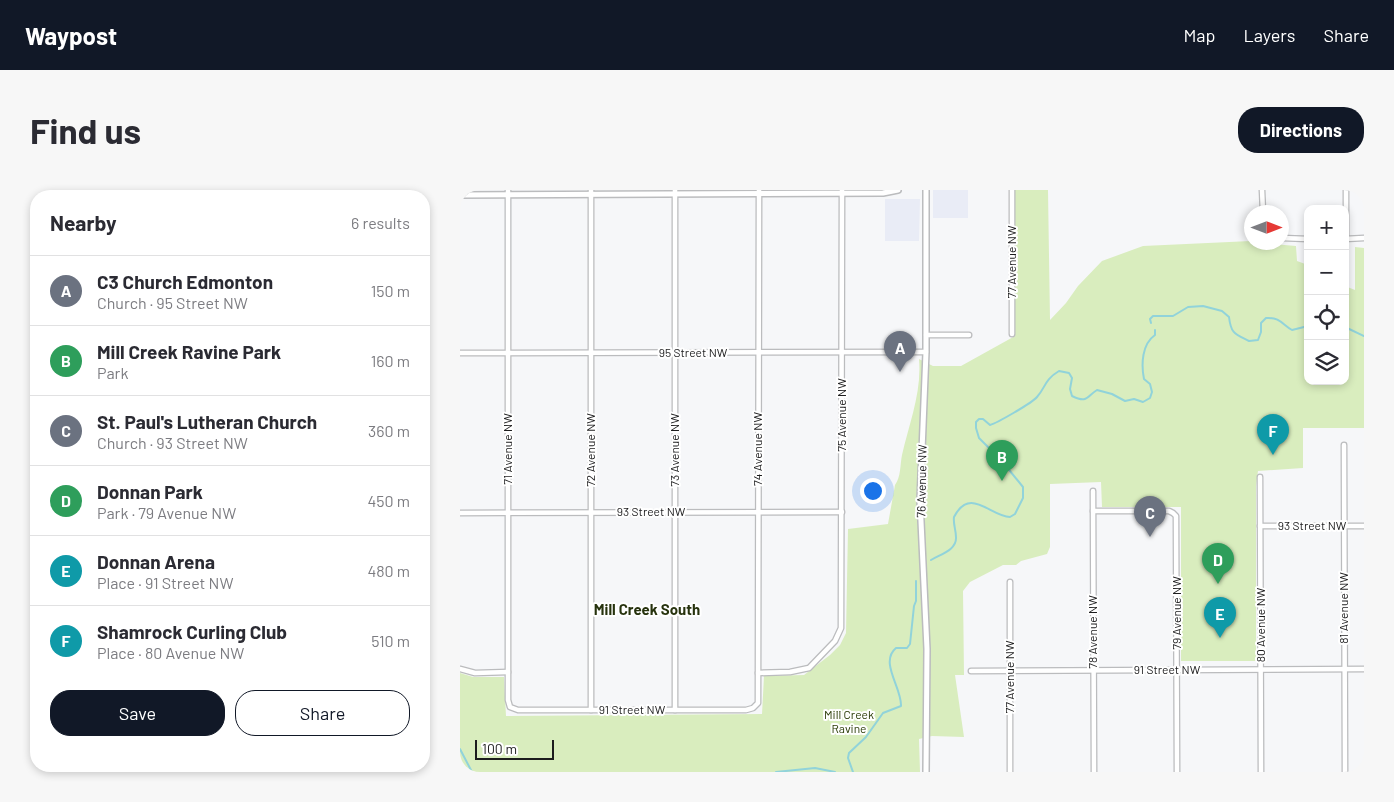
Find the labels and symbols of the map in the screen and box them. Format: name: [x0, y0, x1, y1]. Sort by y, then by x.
north arrow: [1244, 205, 1289, 250]
street label: 77 Avenue NW: [1004, 225, 1018, 298]
pin: A: [884, 331, 916, 372]
street label: 95 Street NW: [659, 345, 728, 359]
street label: 75 Avenue NW: [834, 378, 848, 452]
street label: 74 Avenue NW: [750, 412, 764, 486]
street label: 71 Avenue NW: [500, 413, 514, 485]
street label: 72 Avenue NW: [583, 413, 597, 487]
street label: 73 Avenue NW: [667, 413, 681, 487]
pin: F: [1257, 414, 1289, 455]
pin: B: [986, 440, 1018, 481]
street label: 76 Avenue NW: [913, 444, 929, 518]
your location: [860, 478, 886, 504]
pin: C: [1134, 496, 1166, 537]
street label: 93 Street NW: [617, 504, 686, 518]
street label: 93 Street NW: [1278, 518, 1347, 532]
pin: D: [1202, 543, 1234, 584]
street label: 81 Avenue NW: [1336, 572, 1350, 644]
street label: 79 Avenue NW: [1169, 576, 1183, 650]
street label: 80 Avenue NW: [1253, 587, 1267, 662]
street label: 78 Avenue NW: [1085, 595, 1099, 669]
pin: E: [1204, 597, 1236, 638]
district label: Mill Creek South: [594, 600, 700, 618]
street label: 77 Avenue NW: [1002, 640, 1016, 713]
street label: 91 Street NW: [1134, 662, 1201, 676]
street label: 91 Street NW: [599, 702, 666, 716]
park label: Mill Creek Ravine: [824, 707, 874, 735]
scale bar: [475, 737, 554, 760]

